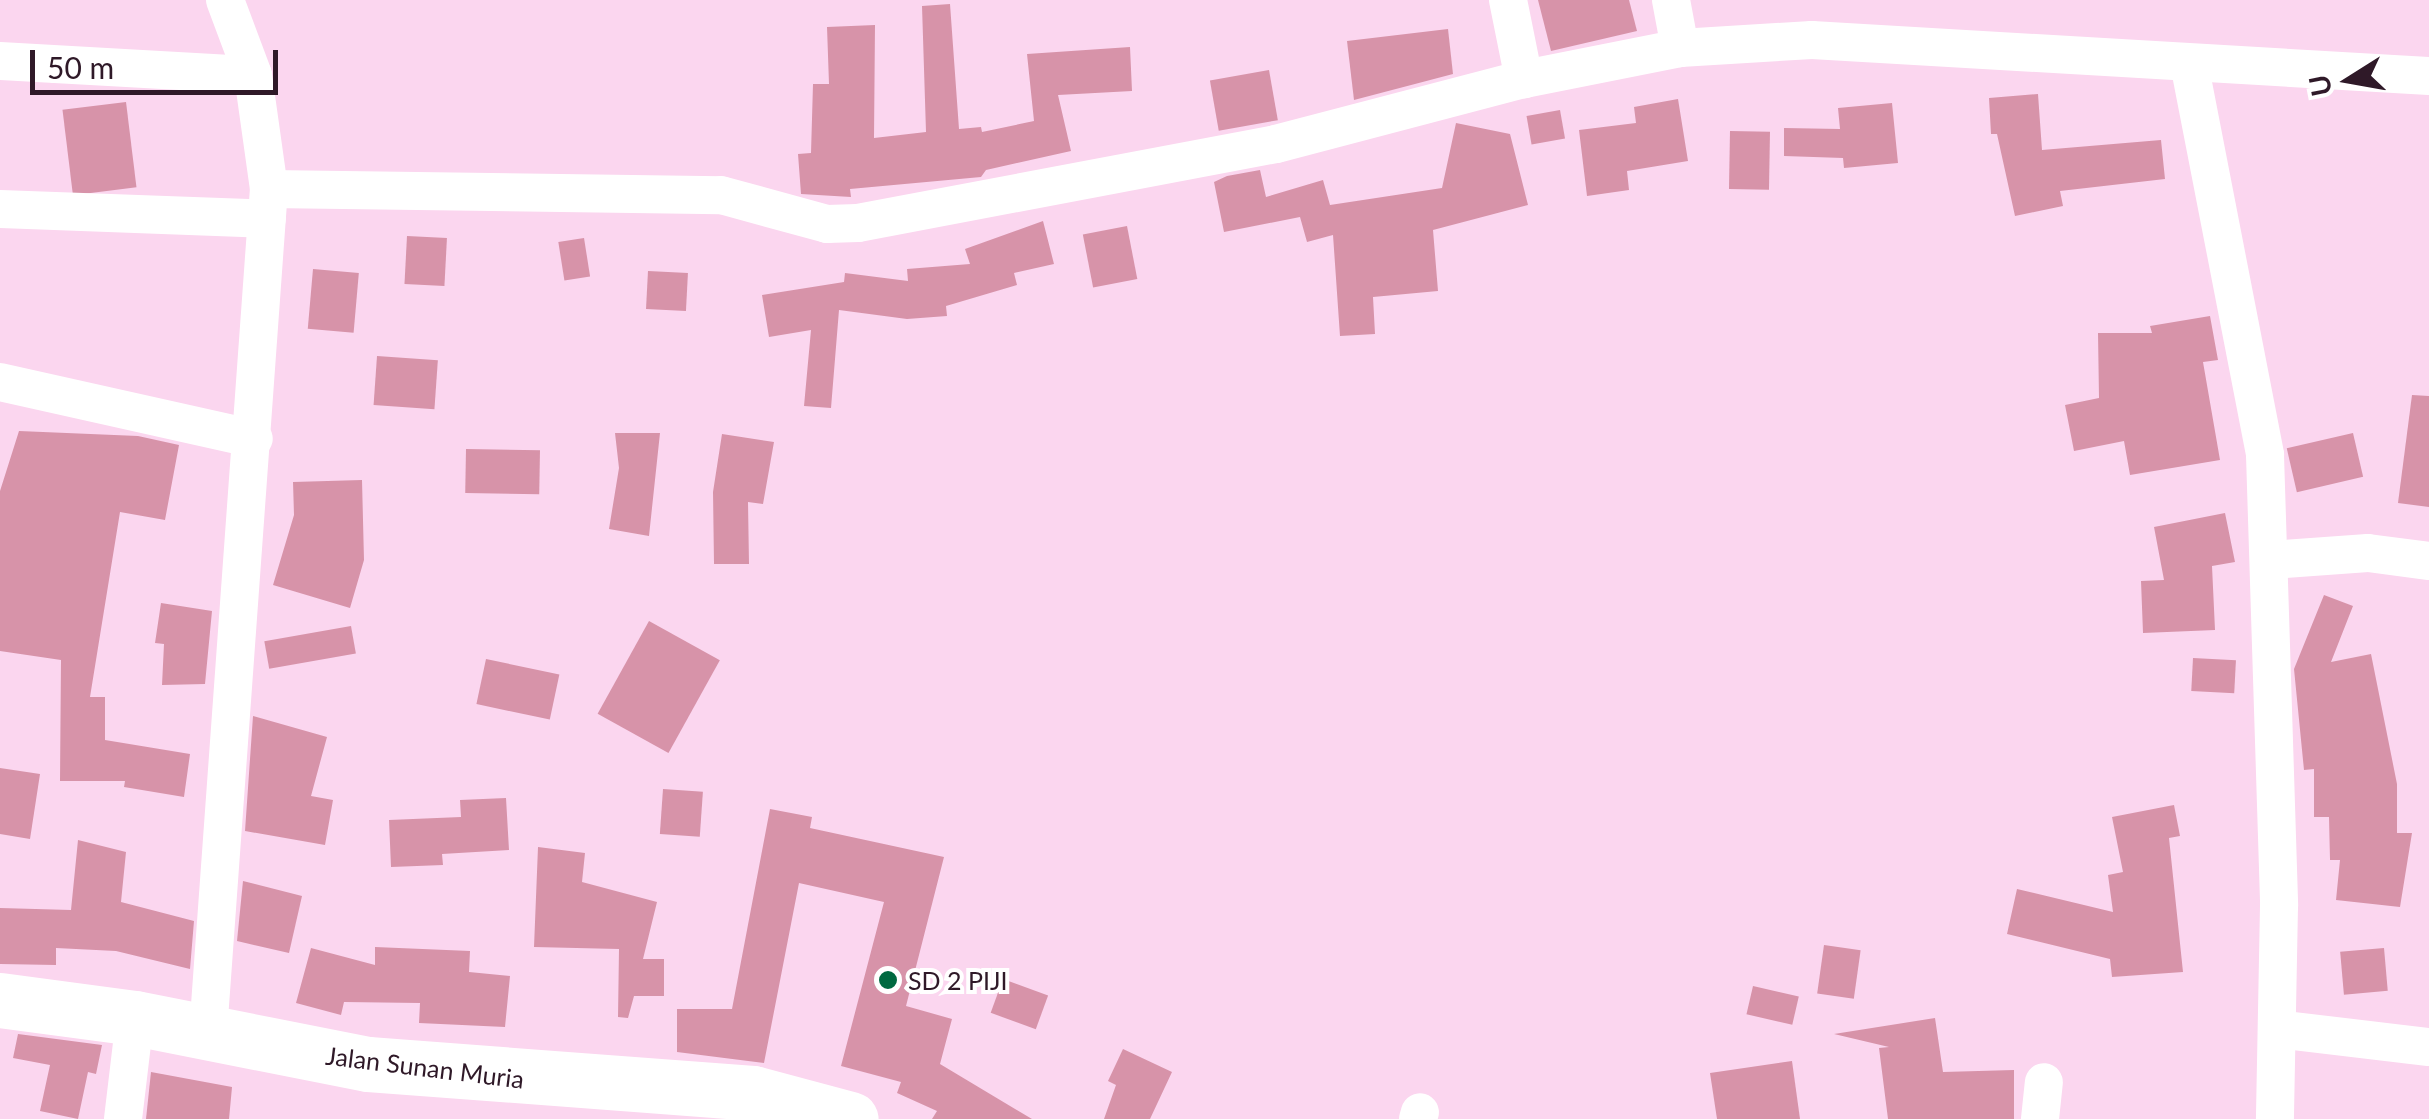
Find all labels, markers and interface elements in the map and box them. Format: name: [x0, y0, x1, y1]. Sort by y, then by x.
scale bar: [35, 30, 282, 92]
north arrow: [2299, 30, 2399, 130]
text: 50 m: [47, 49, 114, 85]
text: U: [2301, 72, 2338, 99]
place label: SD 2 PIJI: [908, 965, 1007, 995]
marker: SD 2 PIJI: [877, 969, 899, 991]
street label: Jalan Sunan Muria: [324, 1040, 526, 1094]

